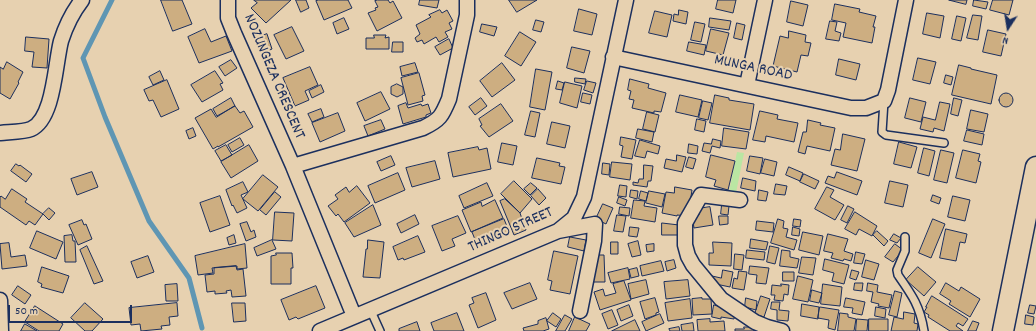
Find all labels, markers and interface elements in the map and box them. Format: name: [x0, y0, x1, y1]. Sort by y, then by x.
north arrow: [988, 8, 1028, 48]
street label: NOZUNGEZA CRESCENT: [238, 12, 308, 142]
text: N: [1001, 31, 1010, 48]
street label: MUNGA ROAD: [712, 51, 794, 87]
street label: THINGO STREET: [466, 204, 556, 258]
scale bar: [10, 297, 134, 323]
text: 50 m: [15, 303, 38, 320]

